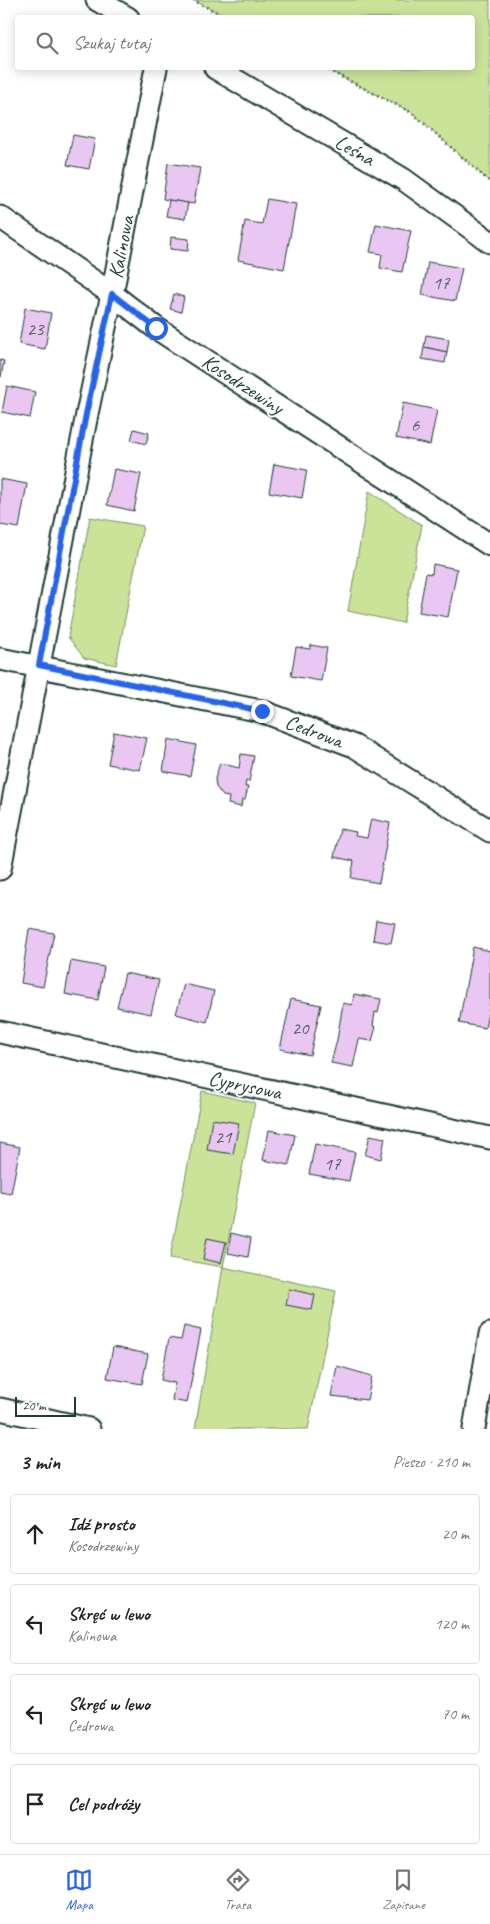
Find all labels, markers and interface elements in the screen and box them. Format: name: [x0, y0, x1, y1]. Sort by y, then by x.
search box: [15, 15, 475, 70]
icon: search: [33, 29, 61, 57]
text: Szukaj tutaj: [73, 31, 150, 55]
street label: Leśna: [331, 128, 381, 173]
street label: Kalinowa: [102, 212, 140, 280]
house number: 17: [432, 271, 451, 295]
house number: 23: [26, 317, 45, 341]
route start: [145, 317, 168, 340]
street label: Kosodrzewiny: [197, 348, 290, 421]
house number: 6: [411, 413, 421, 437]
route end: [251, 700, 274, 723]
street label: Cedrowa: [282, 708, 349, 755]
house number: 20: [291, 1016, 310, 1040]
street label: Cyprysowa: [206, 1065, 285, 1106]
house number: 21: [214, 1125, 233, 1149]
house number: 17: [323, 1152, 342, 1176]
scale bar: [15, 1394, 76, 1417]
text: 20 m: [22, 1397, 46, 1414]
text: 3 min: [20, 1449, 60, 1475]
text: Pieszo · 210 m: [393, 1452, 470, 1472]
text: Idź prosto: [68, 1512, 135, 1536]
icon: ahead: [21, 1520, 49, 1548]
text: 20 m: [442, 1524, 469, 1544]
text: Kosodrzewiny: [68, 1536, 138, 1556]
text: Skręć w lewo: [68, 1602, 150, 1626]
icon: left: [21, 1610, 49, 1638]
text: 120 m: [435, 1614, 469, 1634]
text: Kalinowa: [68, 1626, 116, 1646]
text: Skręć w lewo: [68, 1692, 150, 1716]
icon: left: [21, 1700, 49, 1728]
text: 70 m: [442, 1704, 469, 1724]
text: Cedrowa: [68, 1716, 113, 1736]
icon: arrive: [21, 1790, 49, 1818]
text: Cel podróży: [68, 1792, 139, 1816]
tab: Mapa: [65, 1866, 93, 1913]
tab: Trasa: [224, 1866, 252, 1913]
tab: Zapisane: [382, 1866, 425, 1913]

